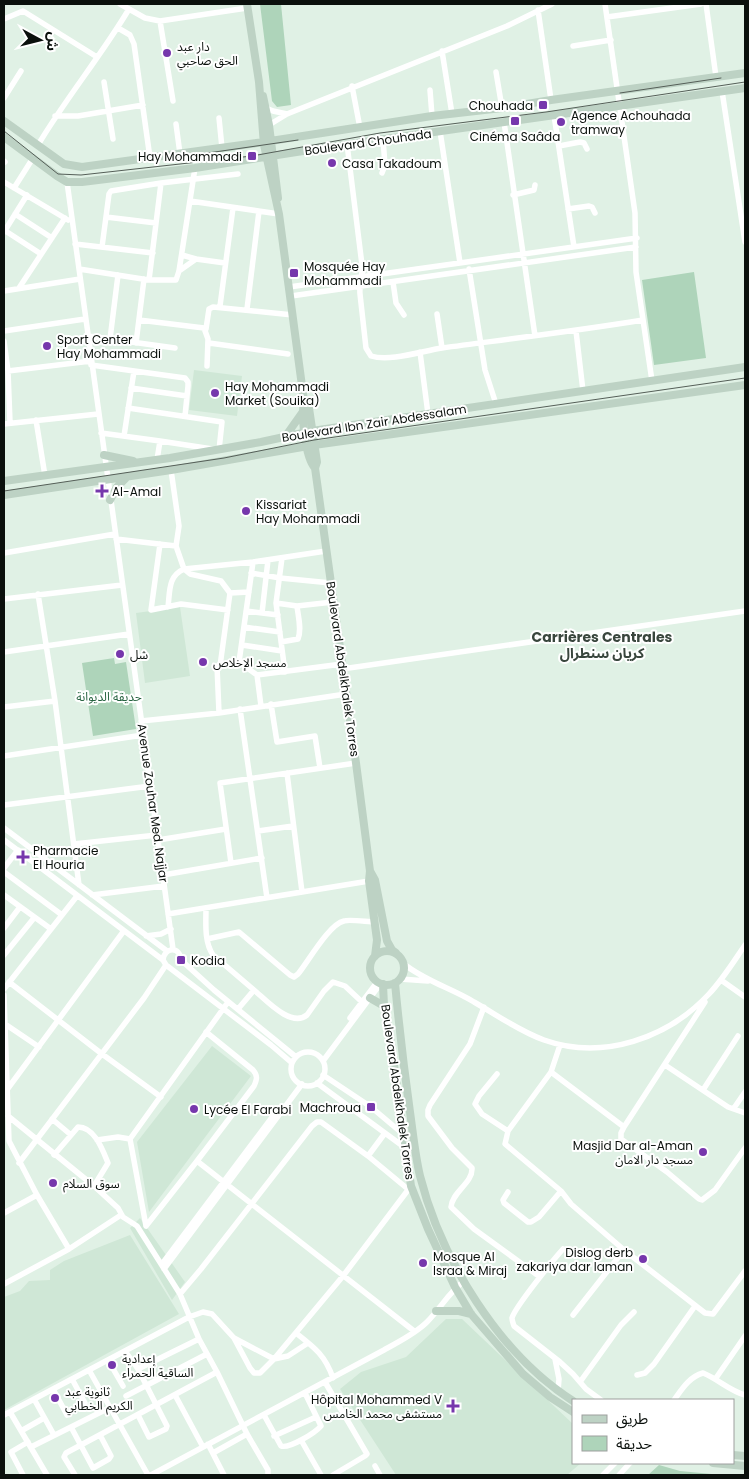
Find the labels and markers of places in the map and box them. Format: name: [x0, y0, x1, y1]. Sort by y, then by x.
place label: دار عبد الحق صاحبي: [177, 38, 238, 70]
marker: دار عبد الحق صاحبي: [161, 47, 173, 59]
place label: Chouhada: [469, 97, 533, 114]
marker: Chouhada: [537, 99, 549, 111]
place label: Agence Achouhada tramway: [571, 107, 691, 138]
marker: Cinéma Saâda: [509, 115, 521, 127]
marker: Agence Achouhada tramway: [555, 116, 567, 128]
place label: Cinéma Saâda: [470, 128, 560, 145]
place label: Hay Mohammadi: [138, 148, 242, 165]
marker: Hay Mohammadi: [246, 150, 258, 162]
place label: Casa Takadoum: [342, 155, 442, 172]
marker: Casa Takadoum: [326, 157, 338, 169]
place label: Mosquée Hay Mohammadi: [304, 258, 386, 289]
marker: Mosquée Hay Mohammadi: [288, 267, 300, 279]
place label: Sport Center Hay Mohammadi: [57, 331, 161, 362]
marker: Sport Center Hay Mohammadi: [41, 340, 53, 352]
place label: Hay Mohammadi Market (Souika): [225, 378, 329, 409]
marker: Hay Mohammadi Market (Souika): [209, 387, 221, 399]
place label: Al-Amal: [112, 483, 161, 500]
marker: Al-Amal: [96, 485, 108, 497]
place label: Kissariat Hay Mohammadi: [256, 496, 360, 527]
marker: Kissariat Hay Mohammadi: [240, 505, 252, 517]
place label: شل: [130, 646, 148, 663]
marker: شل: [114, 648, 126, 660]
place label: مسجد الإخلاص: [213, 654, 287, 671]
marker: مسجد الإخلاص: [197, 656, 209, 668]
place label: Pharmacie El Houria: [33, 842, 98, 873]
marker: Pharmacie El Houria: [17, 851, 29, 863]
place label: Kodia: [191, 952, 225, 969]
marker: Kodia: [175, 954, 187, 966]
place label: Machroua: [300, 1099, 361, 1116]
place label: Lycée El Farabi: [204, 1101, 291, 1118]
marker: Machroua: [365, 1101, 377, 1113]
marker: Lycée El Farabi: [188, 1103, 200, 1115]
place label: Masjid Dar al-Aman مسجد دار الامان: [573, 1137, 693, 1168]
marker: Masjid Dar al-Aman مسجد دار الامان: [697, 1146, 709, 1158]
place label: سوق السلام: [63, 1175, 120, 1193]
marker: سوق السلام: [47, 1177, 59, 1189]
place label: Dislog derb zakariya dar laman: [517, 1244, 633, 1275]
place label: Mosque Al Israa & Miraj: [433, 1248, 507, 1279]
marker: Dislog derb zakariya dar laman: [637, 1253, 649, 1265]
marker: Mosque Al Israa & Miraj: [417, 1257, 429, 1269]
place label: إعدادية الساقية الحمراء: [122, 1350, 193, 1381]
marker: إعدادية الساقية الحمراء: [106, 1359, 118, 1371]
place label: ثانوية عبد الكريم الخطابي: [65, 1383, 133, 1415]
place label: Hôpital Mohammed V مستشفى محمد الخامس: [311, 1391, 442, 1422]
marker: ثانوية عبد الكريم الخطابي: [49, 1392, 61, 1404]
marker: Hôpital Mohammed V مستشفى محمد الخامس: [446, 1399, 460, 1413]

